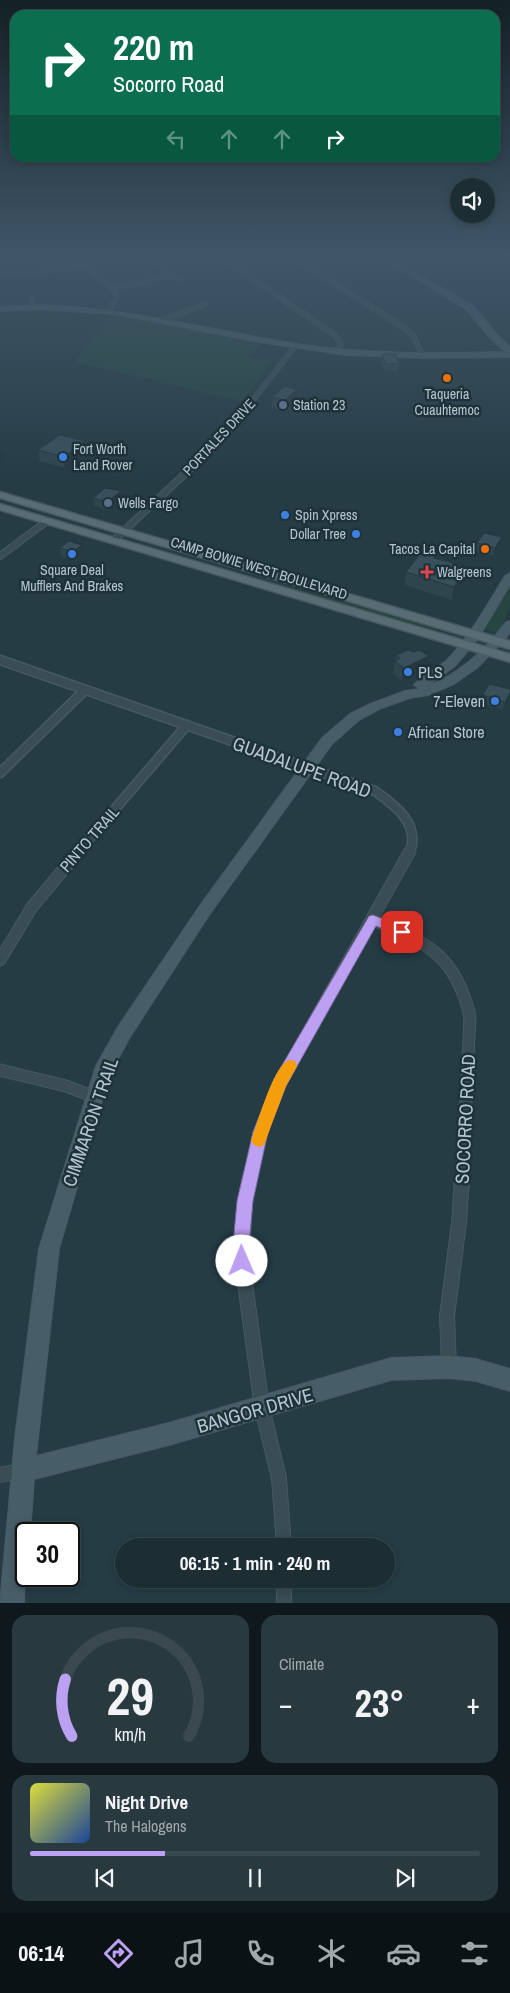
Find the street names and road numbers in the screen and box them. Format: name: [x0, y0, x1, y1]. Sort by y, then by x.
street label: PORTALES DRIVE: [179, 395, 259, 479]
street label: CAMP BOWIE WEST BOULEVARD: [169, 533, 349, 603]
street label: GUADALUPE ROAD: [229, 730, 375, 804]
street label: PINTO TRAIL: [54, 801, 124, 877]
street label: SOCORRO ROAD: [449, 1053, 481, 1185]
street label: CIMMARON TRAIL: [56, 1054, 124, 1190]
street label: BANGOR DRIVE: [194, 1381, 316, 1439]

